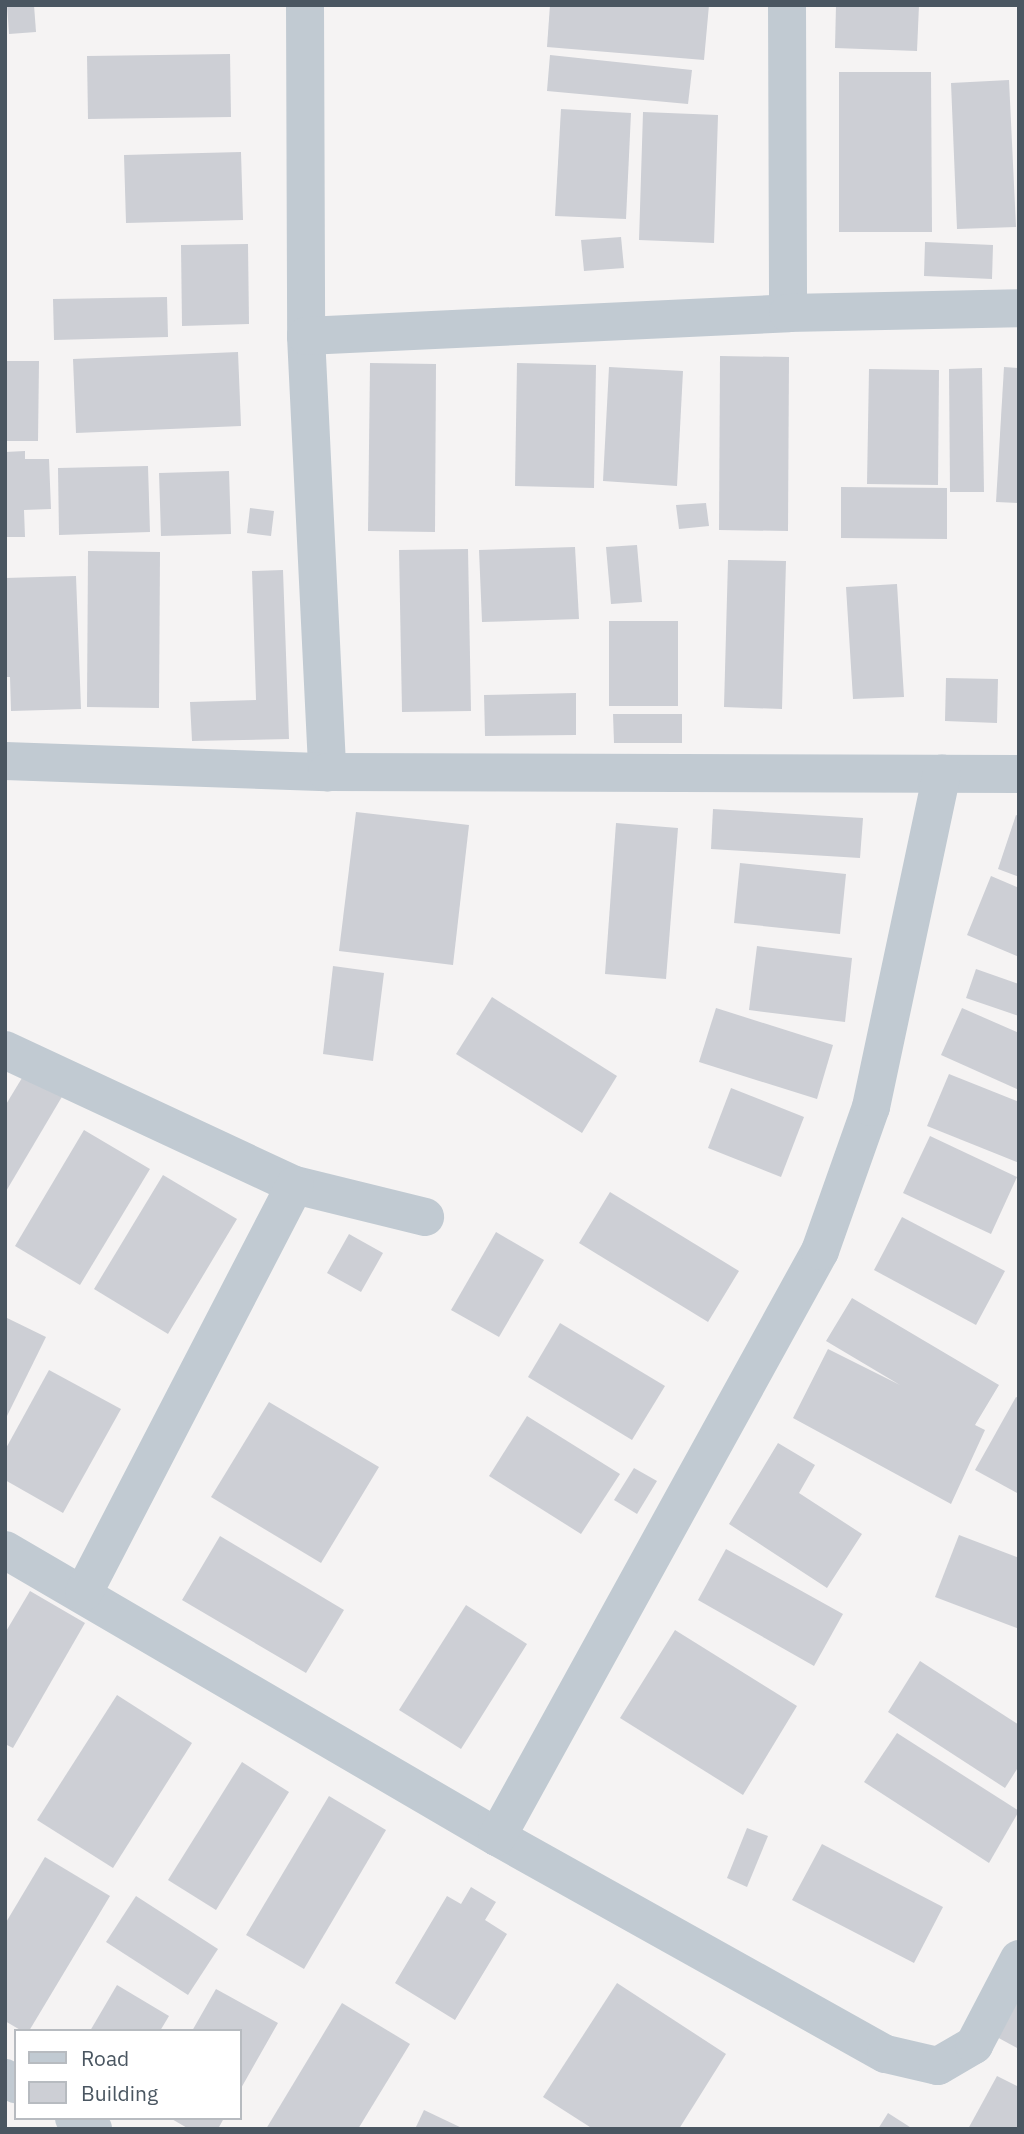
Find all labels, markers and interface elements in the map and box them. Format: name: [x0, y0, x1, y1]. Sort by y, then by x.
legend: [14, 2029, 242, 2120]
text: Road: [81, 2044, 129, 2072]
text: Building: [81, 2079, 158, 2107]

